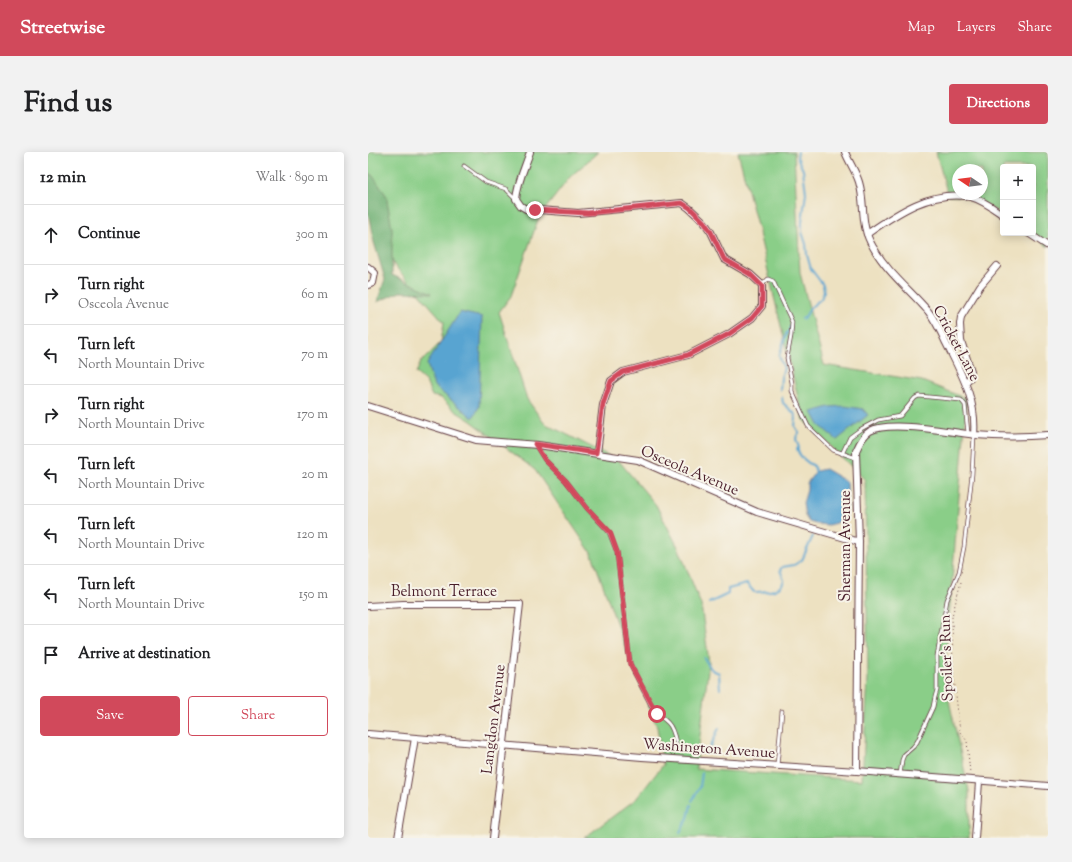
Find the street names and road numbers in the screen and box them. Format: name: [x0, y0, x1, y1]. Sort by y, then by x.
street label: Cricket Lane: [927, 302, 984, 385]
street label: Osceola Avenue: [637, 441, 742, 502]
street label: Sherman Avenue: [836, 490, 857, 602]
street label: Belmont Terrace: [391, 582, 497, 603]
street label: Spoiler's Run: [935, 614, 960, 702]
street label: Langdon Avenue: [477, 663, 512, 775]
street label: Washington Avenue: [642, 734, 776, 765]

